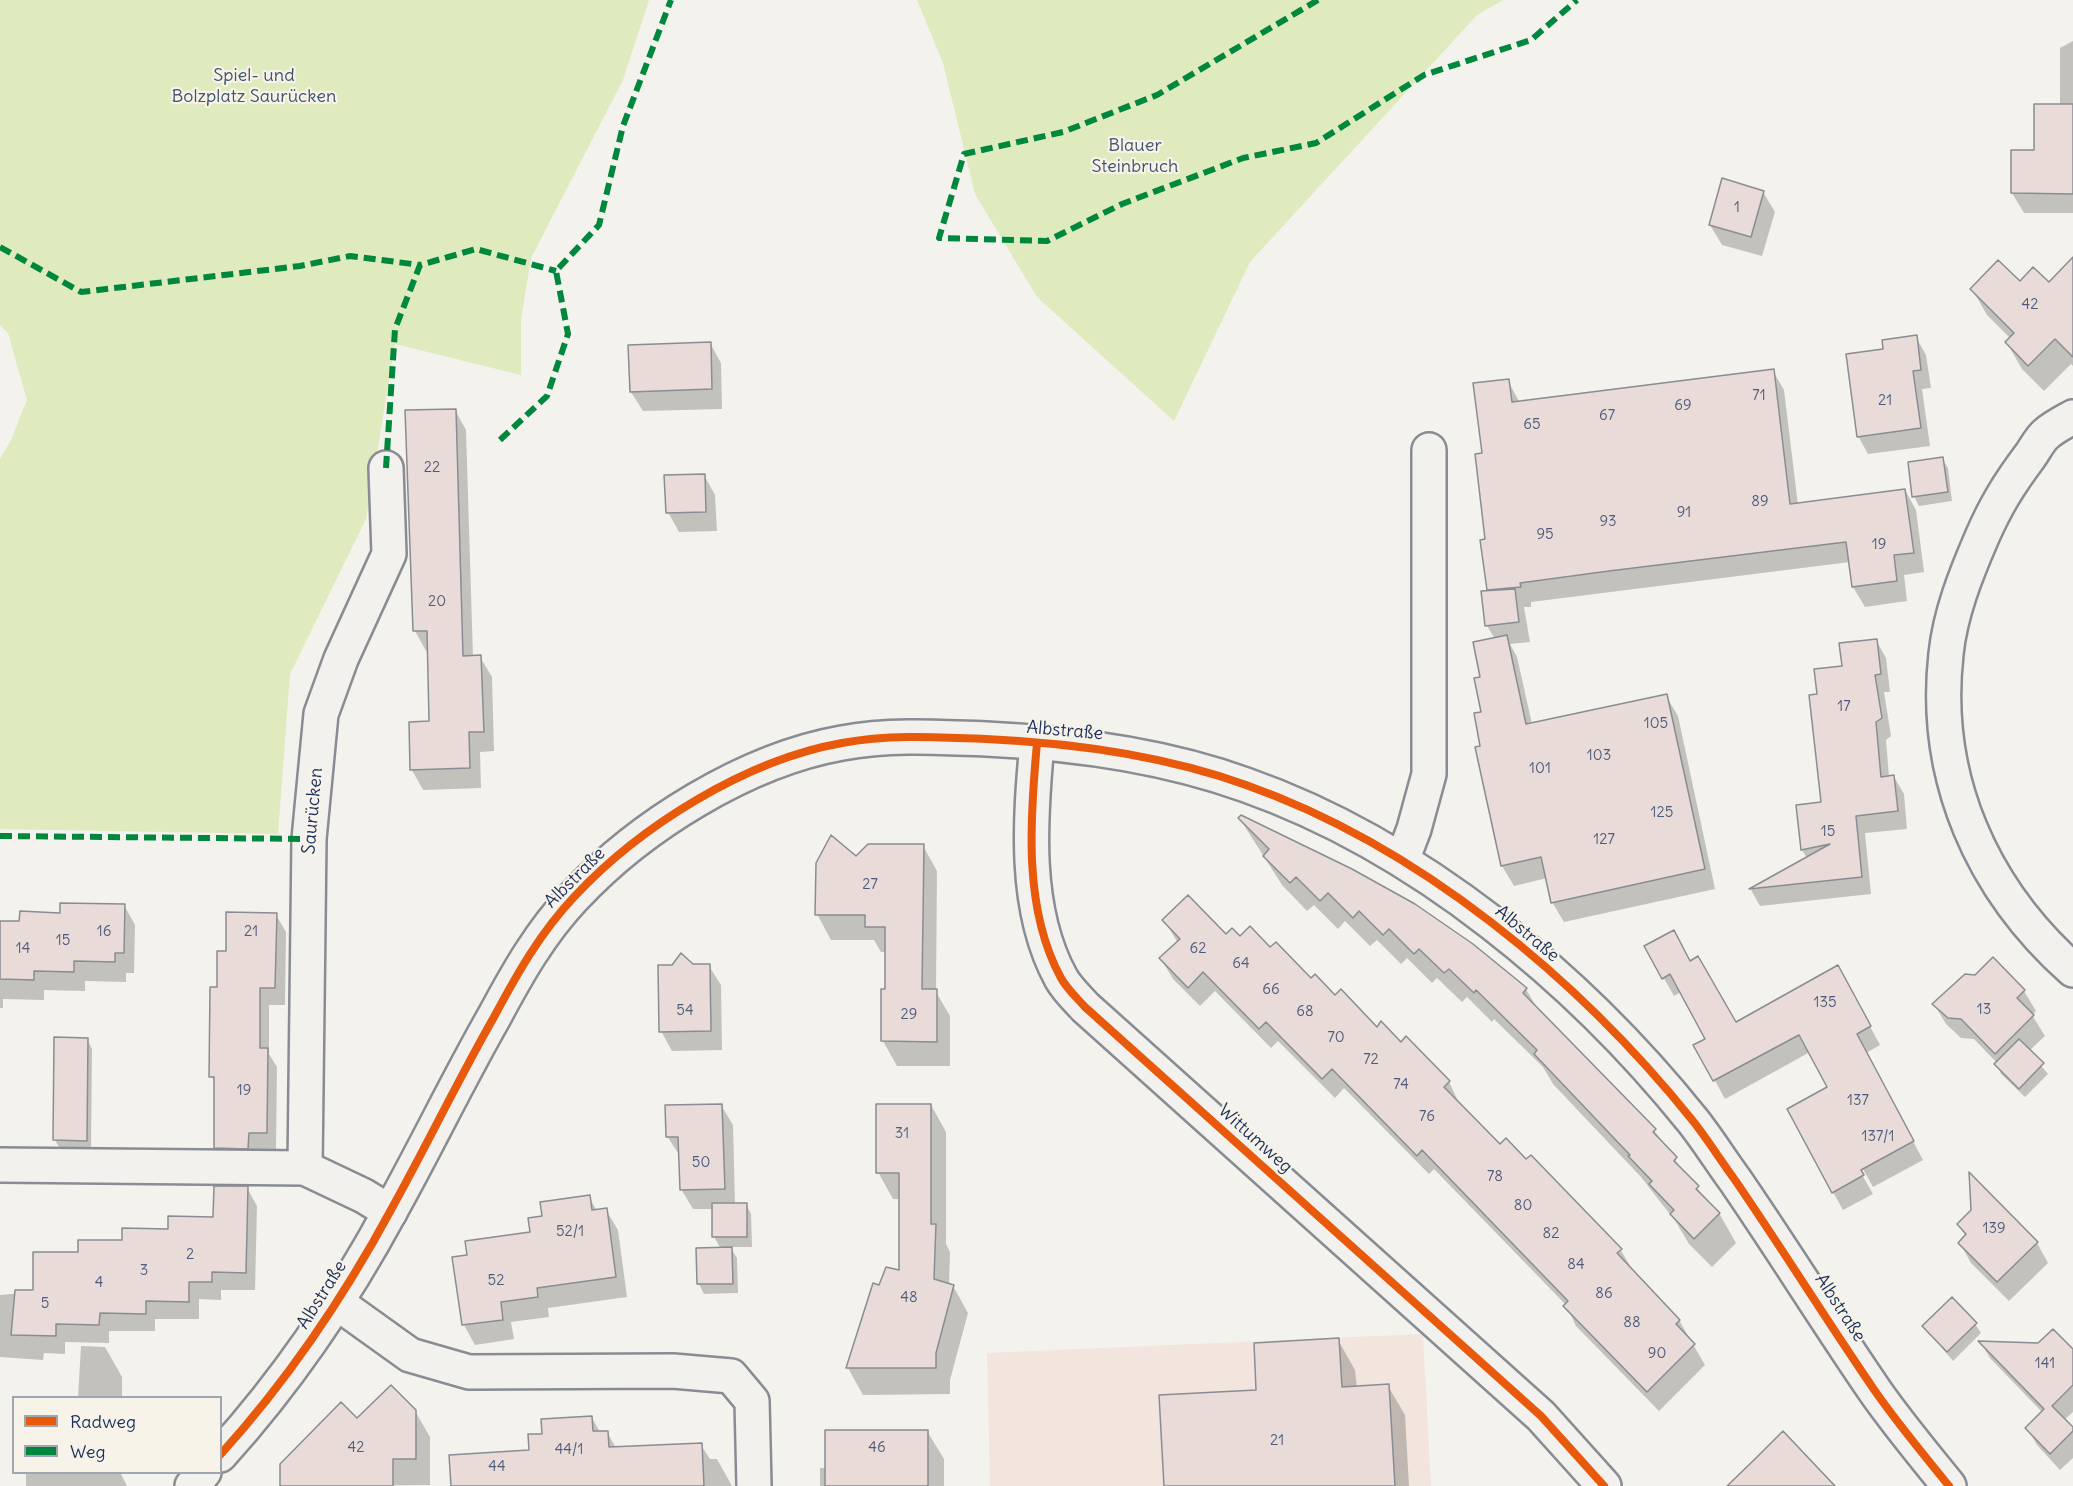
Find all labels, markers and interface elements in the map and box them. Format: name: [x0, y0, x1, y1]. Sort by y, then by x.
park label: Spiel- und Bolzplatz Saurücken: [172, 65, 336, 107]
park label: Blauer Steinbruch: [1092, 135, 1178, 178]
house number: 1: [1734, 199, 1740, 217]
house number: 42: [2022, 296, 2038, 314]
house number: 71: [1752, 387, 1766, 405]
house number: 21: [1878, 392, 1892, 410]
house number: 69: [1674, 397, 1692, 415]
house number: 67: [1599, 407, 1615, 425]
house number: 65: [1523, 416, 1541, 434]
house number: 22: [424, 459, 440, 477]
house number: 89: [1751, 493, 1769, 511]
house number: 91: [1677, 504, 1691, 522]
house number: 93: [1599, 513, 1617, 531]
house number: 95: [1536, 526, 1554, 544]
house number: 19: [1872, 536, 1886, 554]
house number: 20: [428, 593, 446, 611]
house number: 17: [1837, 698, 1851, 716]
house number: 105: [1644, 715, 1668, 733]
street label: Albstraße: [1026, 717, 1104, 745]
house number: 103: [1587, 747, 1611, 765]
house number: 101: [1529, 760, 1551, 778]
street label: Saurücken: [298, 767, 328, 855]
house number: 125: [1651, 804, 1673, 822]
house number: 15: [1821, 823, 1835, 841]
house number: 127: [1593, 831, 1615, 849]
street label: Albstraße: [540, 843, 610, 913]
house number: 27: [862, 876, 878, 894]
street label: Albstraße: [1491, 901, 1563, 967]
house number: 16: [97, 923, 111, 941]
house number: 21: [244, 923, 258, 941]
house number: 15: [56, 932, 70, 950]
house number: 14: [16, 940, 30, 958]
house number: 62: [1190, 940, 1206, 958]
house number: 64: [1232, 955, 1250, 973]
house number: 66: [1262, 981, 1280, 999]
house number: 135: [1813, 994, 1837, 1012]
house number: 13: [1977, 1001, 1991, 1019]
house number: 54: [676, 1002, 694, 1020]
house number: 68: [1296, 1003, 1314, 1021]
house number: 29: [901, 1006, 917, 1024]
house number: 70: [1327, 1029, 1345, 1047]
house number: 72: [1363, 1051, 1379, 1069]
house number: 74: [1393, 1076, 1409, 1094]
house number: 19: [237, 1082, 251, 1100]
house number: 137: [1847, 1092, 1869, 1110]
street label: Wittumweg: [1213, 1100, 1297, 1178]
house number: 76: [1419, 1108, 1435, 1126]
house number: 31: [895, 1125, 909, 1143]
house number: 137/1: [1862, 1128, 1894, 1146]
house number: 50: [692, 1154, 710, 1172]
house number: 78: [1487, 1168, 1503, 1186]
house number: 80: [1514, 1197, 1532, 1215]
house number: 139: [1982, 1220, 2006, 1238]
house number: 52/1: [556, 1223, 584, 1241]
house number: 82: [1543, 1225, 1559, 1243]
house number: 2: [186, 1246, 194, 1264]
house number: 84: [1567, 1256, 1585, 1274]
street label: Albstraße: [293, 1257, 351, 1333]
house number: 3: [140, 1262, 148, 1280]
street label: Albstraße: [1810, 1270, 1870, 1346]
house number: 52: [488, 1272, 504, 1290]
house number: 4: [95, 1274, 103, 1292]
house number: 86: [1595, 1285, 1613, 1303]
house number: 48: [900, 1289, 918, 1307]
house number: 5: [41, 1295, 49, 1313]
house number: 88: [1623, 1314, 1641, 1332]
house number: 90: [1648, 1345, 1666, 1363]
house number: 141: [2035, 1355, 2055, 1373]
legend: [12, 1396, 222, 1474]
text: Radweg: [70, 1410, 136, 1433]
house number: 21: [1270, 1432, 1284, 1450]
house number: 42: [348, 1439, 364, 1457]
house number: 46: [868, 1439, 886, 1457]
text: Weg: [70, 1440, 105, 1463]
house number: 44/1: [555, 1441, 583, 1459]
house number: 44: [488, 1458, 506, 1476]

